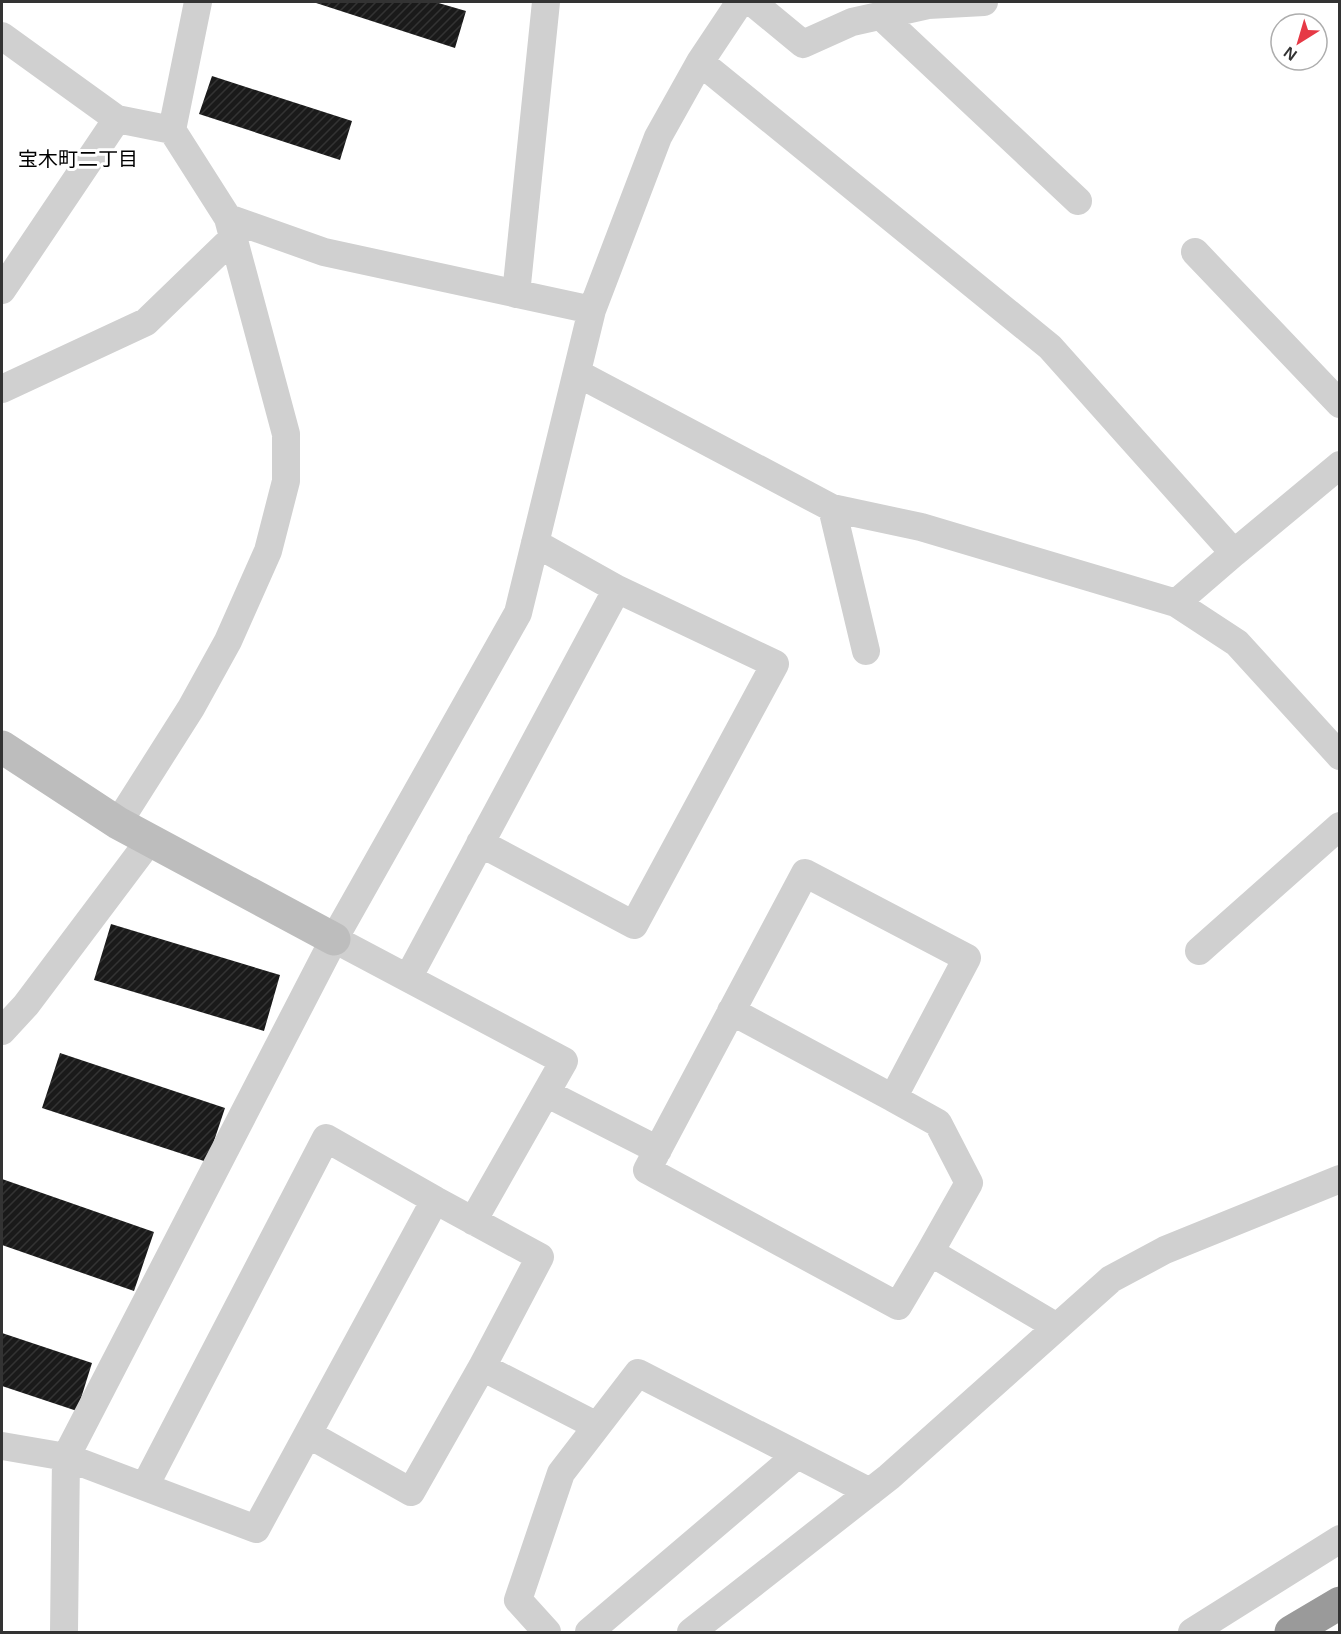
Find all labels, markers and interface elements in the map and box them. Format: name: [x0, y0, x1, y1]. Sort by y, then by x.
north arrow: [1269, 12, 1329, 72]
text: N: [1281, 43, 1300, 64]
district label: 宝木町二丁目: [18, 148, 138, 170]

